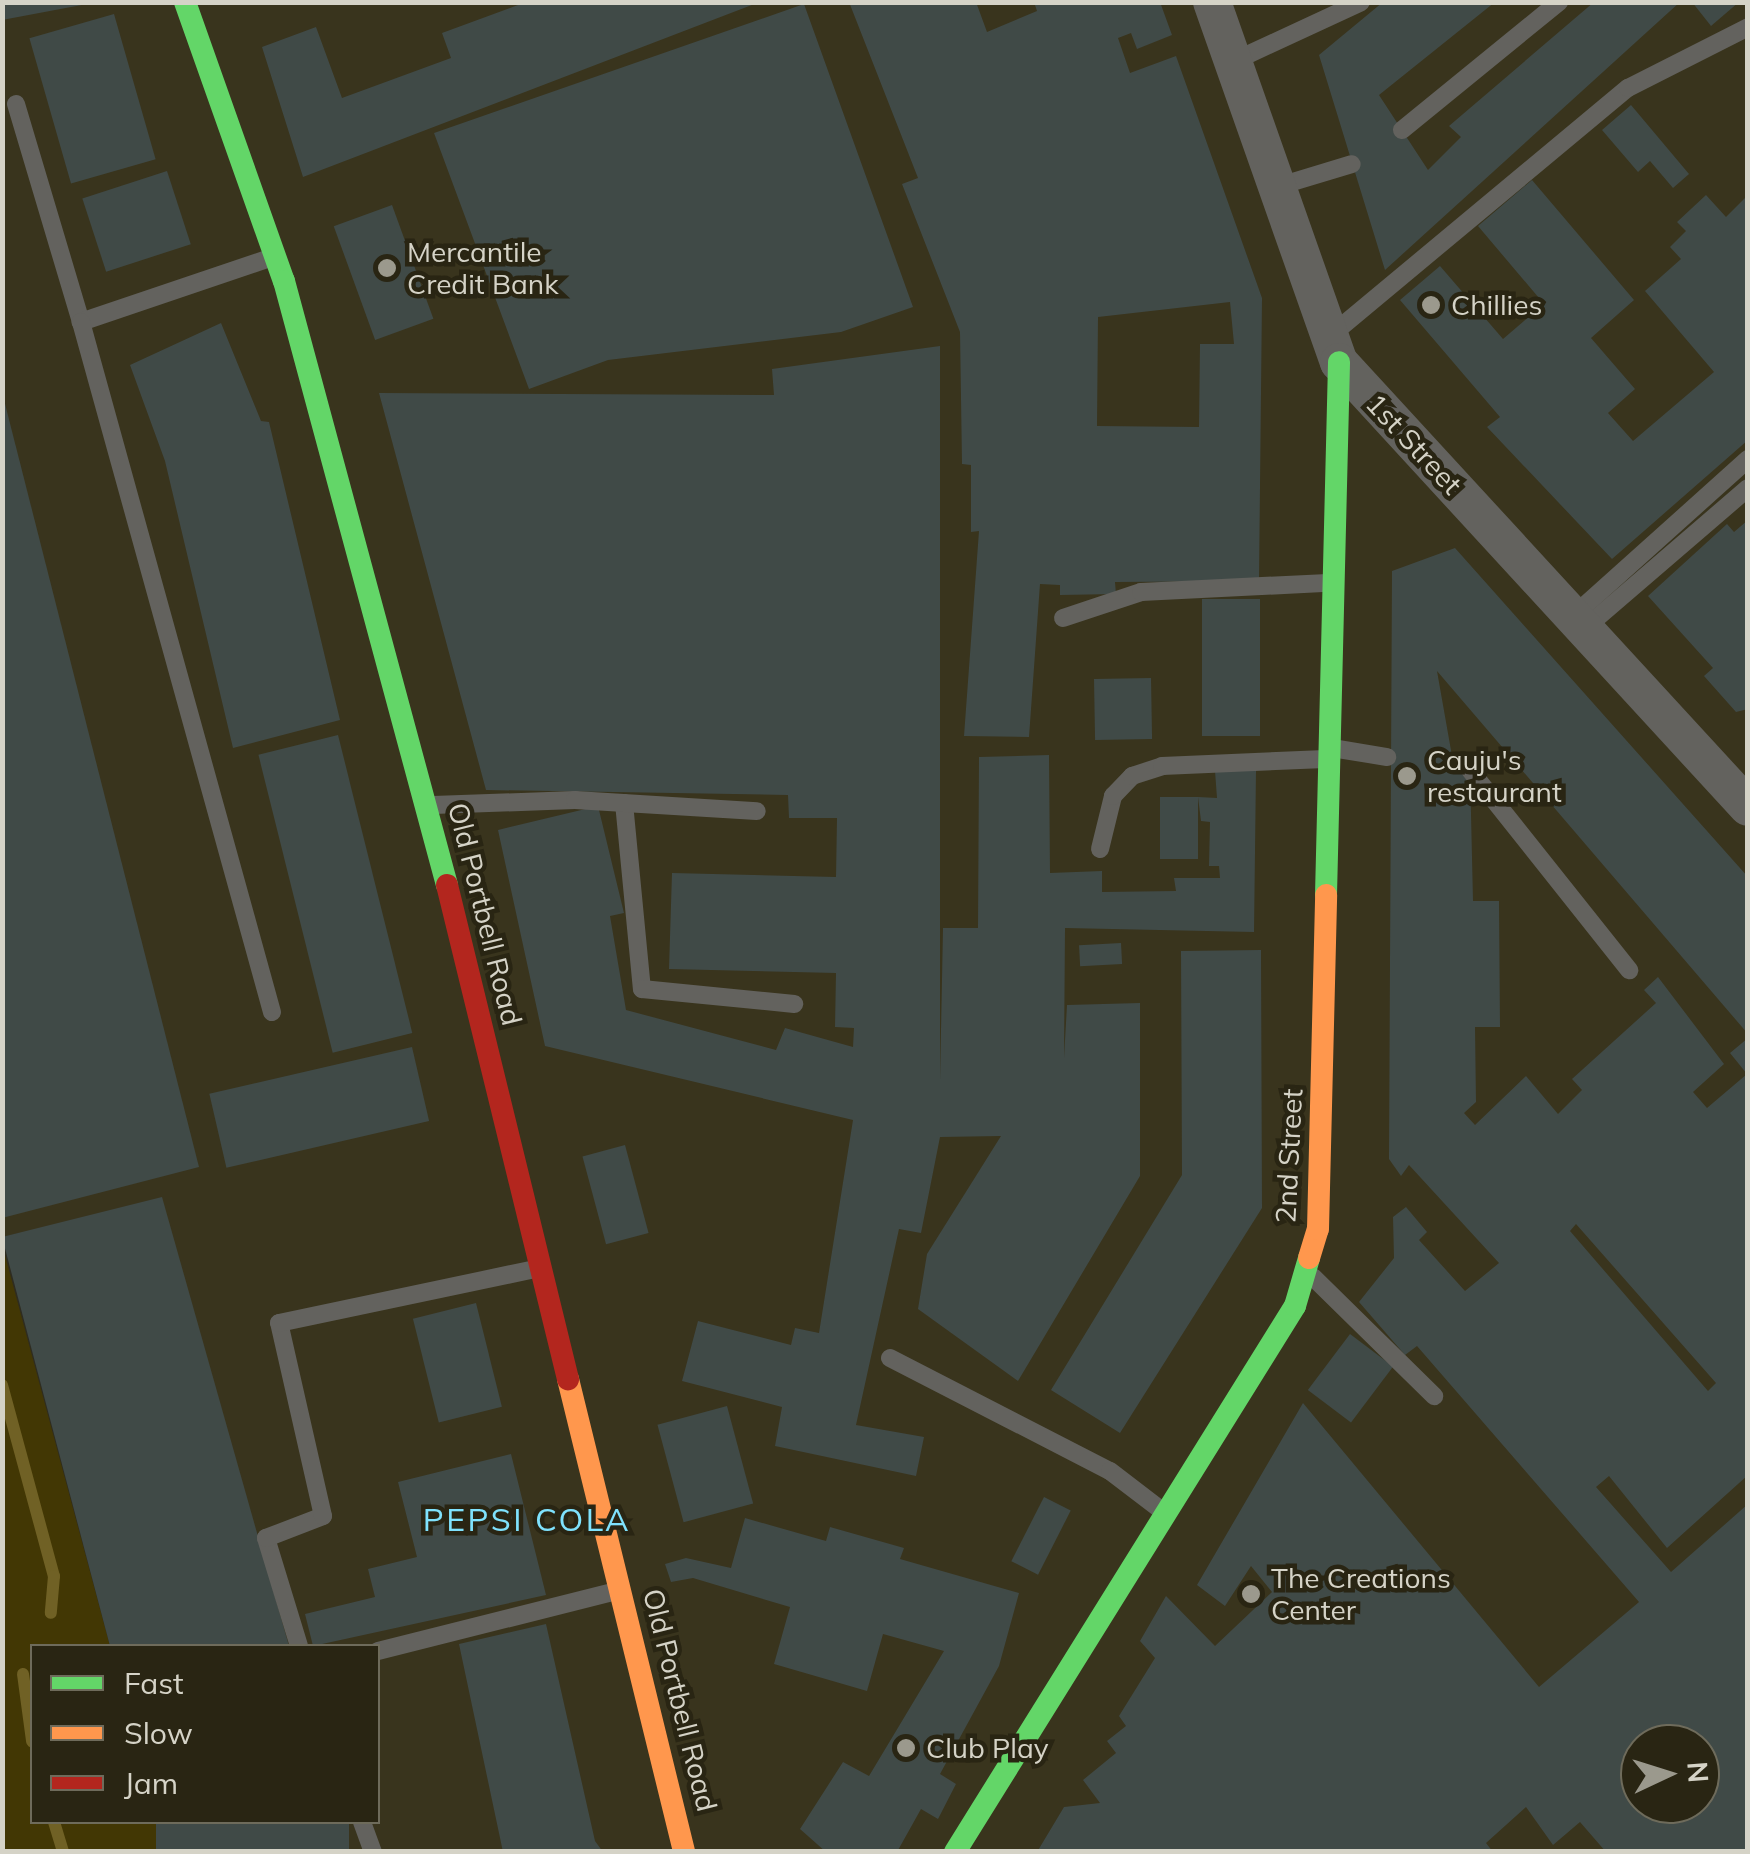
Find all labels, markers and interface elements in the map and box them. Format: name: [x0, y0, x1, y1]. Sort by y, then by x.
place label: Mercantile Credit Bank: [407, 235, 559, 301]
marker: Mercantile Credit Bank: [376, 257, 398, 279]
place label: Chillies: [1451, 288, 1542, 322]
marker: Chillies: [1420, 294, 1442, 316]
street label: 1st Street: [1359, 387, 1469, 501]
place label: Cauju's restaurant: [1427, 743, 1562, 809]
marker: Cauju's restaurant: [1396, 765, 1418, 787]
street label: Old Portbell Road: [441, 799, 529, 1029]
street label: 2nd Street: [1269, 1088, 1309, 1224]
district label: PEPSI COLA: [423, 1500, 631, 1538]
place label: The Creations Center: [1271, 1561, 1451, 1627]
marker: The Creations Center: [1240, 1583, 1262, 1605]
street label: Old Portbell Road: [636, 1585, 724, 1815]
legend: [30, 1644, 380, 1824]
text: Fast: [124, 1664, 184, 1702]
text: Slow: [124, 1714, 193, 1752]
north arrow: [1620, 1724, 1720, 1824]
place label: Club Play: [926, 1731, 1048, 1765]
marker: Club Play: [895, 1737, 917, 1759]
text: N: [1680, 1760, 1717, 1784]
text: Jam: [124, 1764, 178, 1802]

